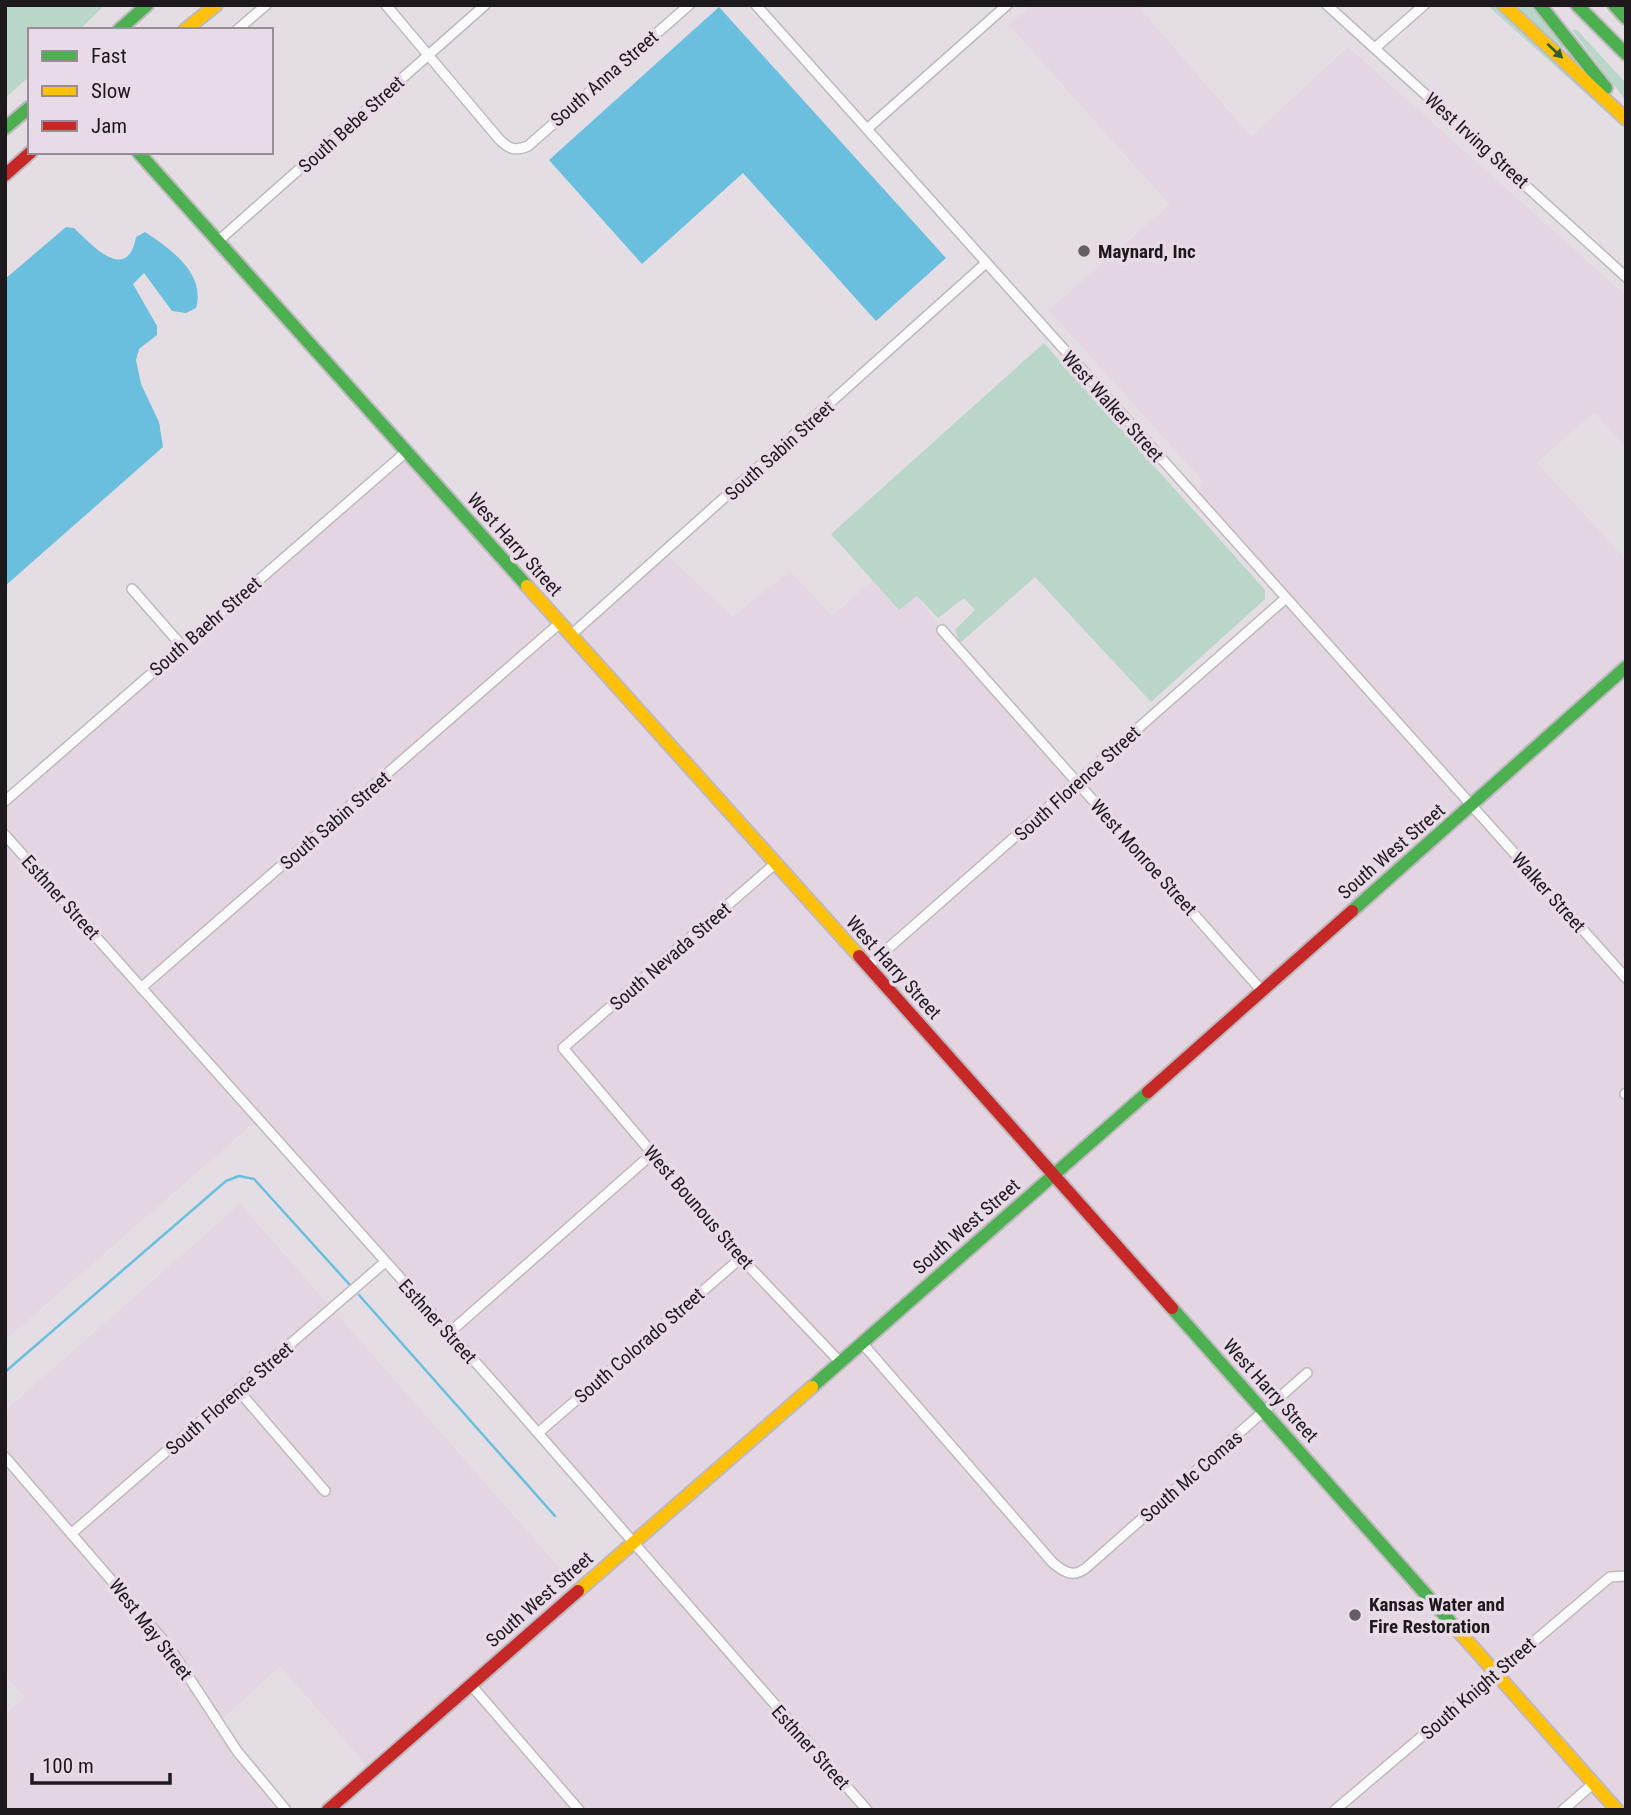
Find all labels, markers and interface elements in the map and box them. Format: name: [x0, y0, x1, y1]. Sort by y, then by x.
street label: South Anna Street: [546, 25, 663, 131]
legend: [28, 28, 273, 154]
one-way arrow: [1546, 43, 1564, 59]
text: Fast: [91, 44, 127, 68]
street label: South Bebe Street: [294, 71, 409, 178]
text: Slow: [91, 79, 131, 103]
street label: West Irving Street: [1420, 88, 1534, 193]
text: Jam: [91, 114, 127, 138]
place label: Maynard, Inc: [1098, 240, 1196, 263]
marker: Maynard, Inc: [1076, 243, 1092, 259]
street label: West Walker Street: [1057, 346, 1168, 467]
street label: South Sabin Street: [720, 395, 838, 505]
street label: West Harry Street: [462, 488, 567, 601]
street label: South Baehr Street: [145, 572, 266, 681]
street label: South Florence Street: [1010, 721, 1145, 846]
street label: South Sabin Street: [276, 766, 395, 874]
street label: West Monroe Street: [1086, 795, 1202, 920]
street label: South West Street: [1333, 799, 1449, 904]
street label: Walker Street: [1507, 848, 1590, 937]
street label: Esthner Street: [17, 850, 105, 944]
street label: South Nevada Street: [605, 898, 736, 1015]
street label: West Harry Street: [841, 911, 946, 1024]
street label: West Bounous Street: [639, 1141, 759, 1274]
street label: South West Street: [908, 1174, 1024, 1279]
street label: Esthner Street: [394, 1274, 482, 1368]
street label: South Colorado Street: [570, 1283, 709, 1408]
street label: West Harry Street: [1218, 1334, 1323, 1447]
street label: South Florence Street: [161, 1337, 298, 1460]
street label: South Mc Comas: [1136, 1426, 1247, 1527]
street label: South West Street: [481, 1547, 597, 1652]
street label: West May Street: [104, 1574, 197, 1684]
place label: Kansas Water and Fire Restoration: [1369, 1593, 1505, 1638]
marker: Kansas Water and Fire Restoration: [1347, 1607, 1363, 1623]
street label: South Knight Street: [1416, 1632, 1540, 1744]
street label: Esthner Street: [767, 1700, 855, 1794]
scale bar: [32, 1742, 170, 1786]
text: 100 m: [42, 1754, 94, 1778]

